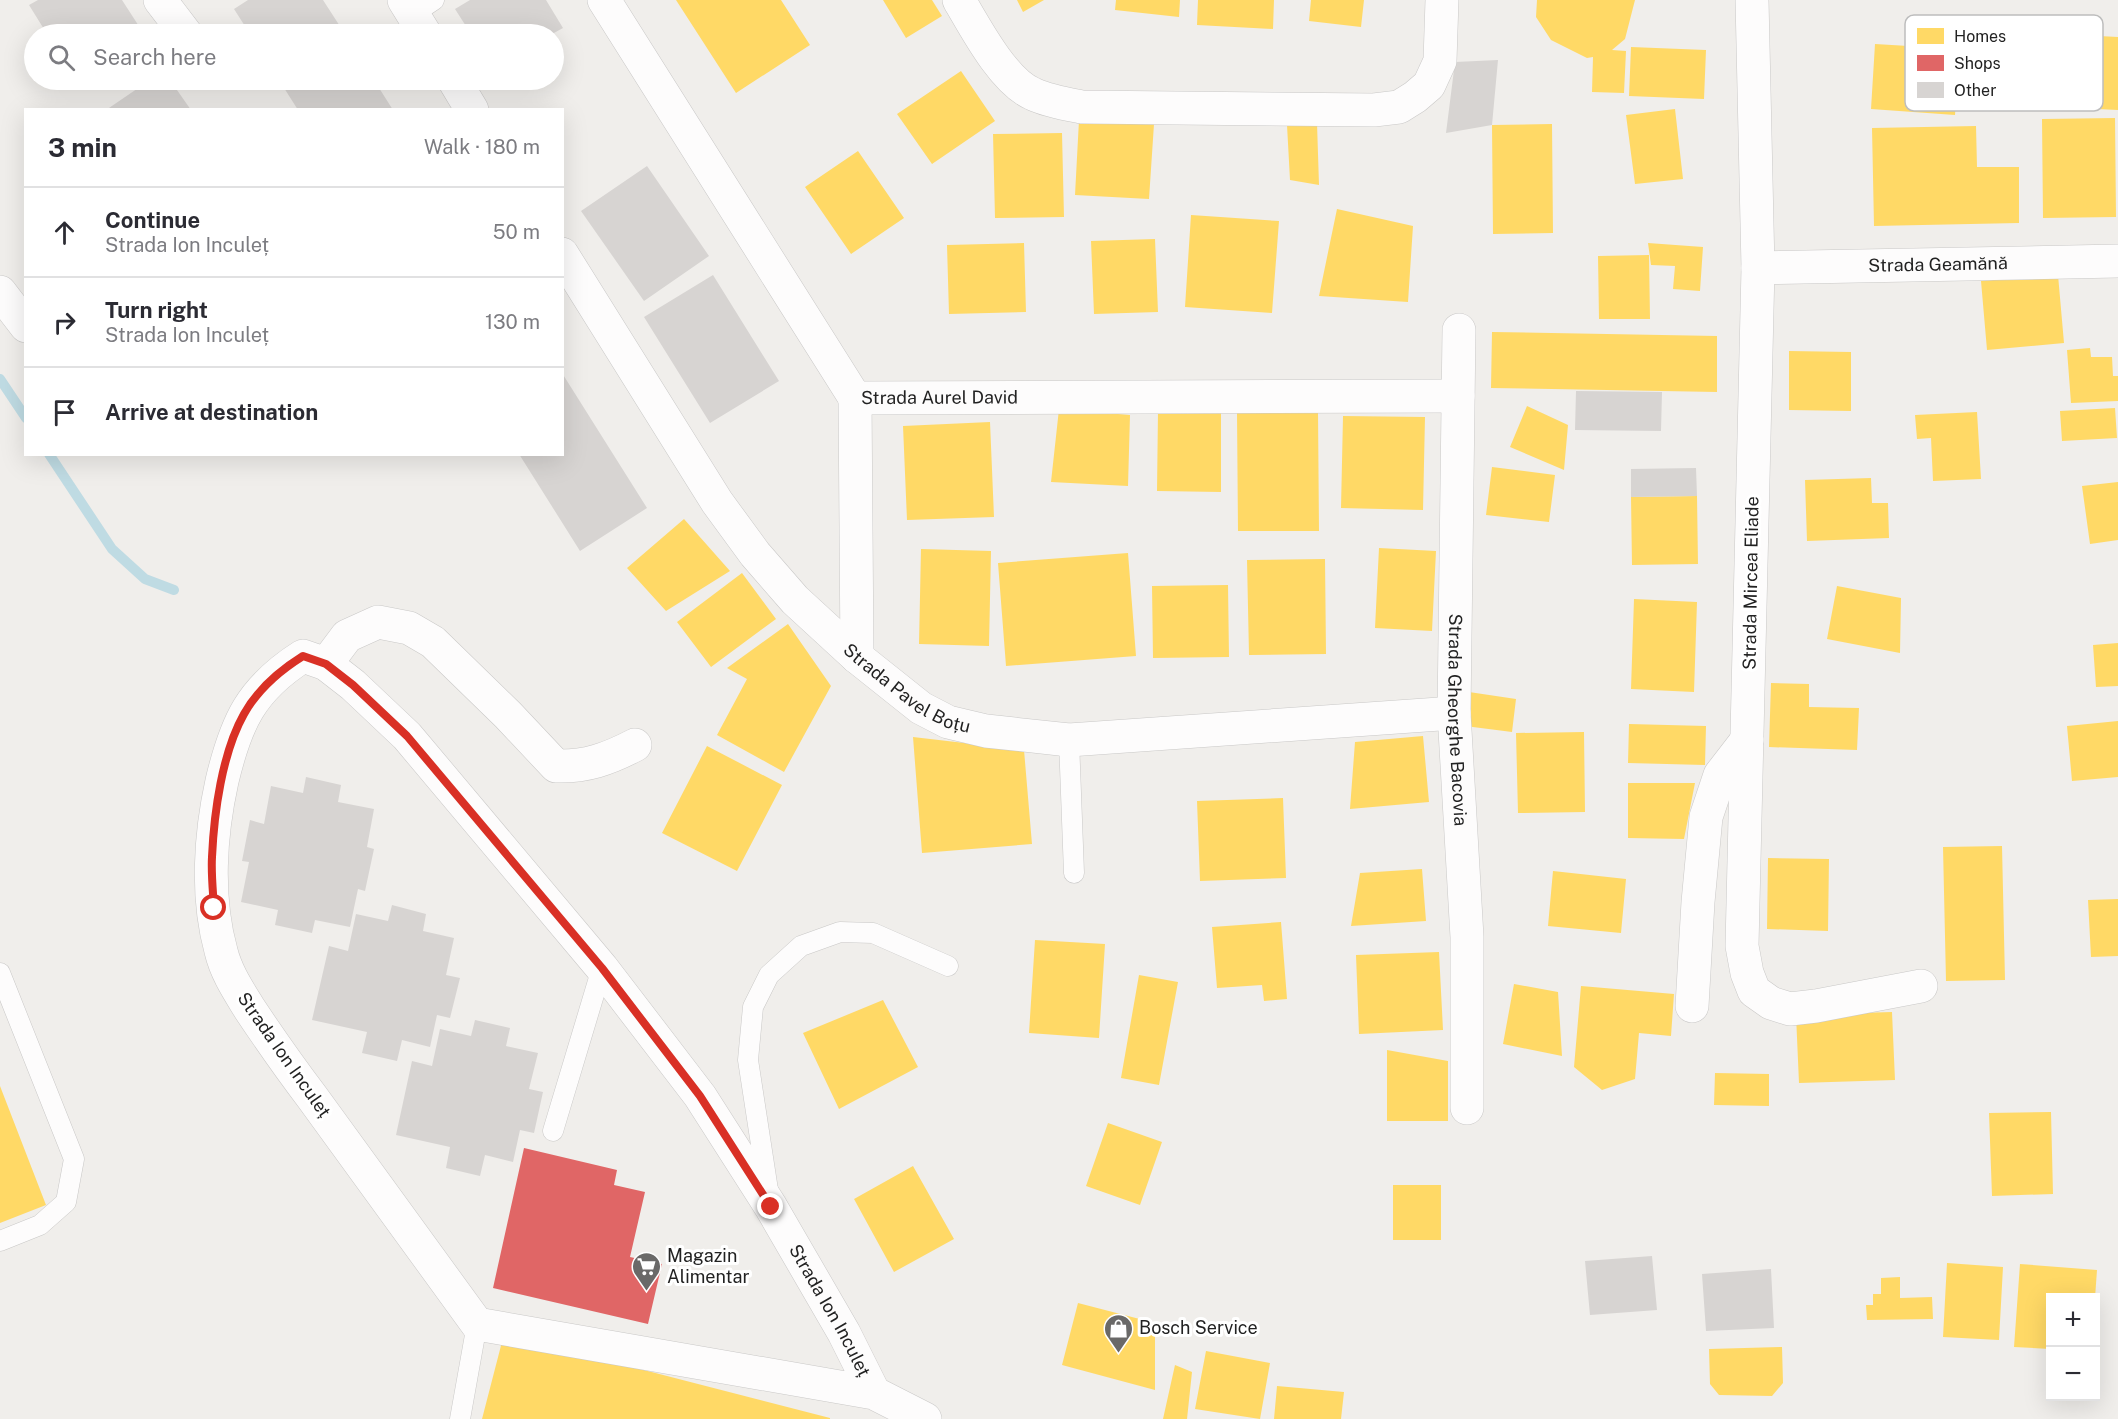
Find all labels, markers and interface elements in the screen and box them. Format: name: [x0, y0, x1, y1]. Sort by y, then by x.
legend: [1905, 15, 2103, 111]
search box: [24, 24, 564, 90]
text: Homes: [1954, 27, 2006, 46]
icon: search: [45, 41, 78, 74]
text: Search here: [93, 44, 217, 70]
text: Shops: [1954, 54, 2001, 73]
text: Other: [1954, 81, 1996, 100]
text: 3 min: [48, 132, 117, 163]
text: Walk · 180 m: [424, 135, 540, 159]
text: Continue: [105, 207, 200, 233]
icon: ahead: [48, 216, 81, 249]
text: 50 m: [493, 220, 540, 244]
text: Strada Ion Inculeț: [105, 233, 269, 257]
street label: Strada Geamănă: [1868, 252, 2008, 276]
text: Turn right: [105, 297, 208, 323]
icon: right: [48, 306, 81, 339]
text: 130 m: [485, 310, 540, 334]
text: Strada Ion Inculeț: [105, 323, 269, 347]
street label: Strada Aurel David: [861, 386, 1018, 408]
icon: arrive: [48, 396, 81, 429]
text: Arrive at destination: [105, 399, 318, 425]
street label: Strada Mircea Eliade: [1738, 496, 1763, 670]
street label: Strada Gheorghe Bacovia: [1444, 614, 1472, 827]
street label: Strada Pavel Boțu: [839, 639, 972, 737]
route start: [200, 894, 226, 920]
street label: Strada Ion Inculeț: [233, 988, 335, 1121]
route end: [757, 1193, 783, 1219]
street label: Strada Ion Inculeț: [785, 1241, 875, 1380]
place label: Magazin Alimentar: [667, 1245, 749, 1287]
supermarket icon: Magazin Alimentar: [630, 1250, 662, 1292]
map controls: [2046, 1293, 2100, 1401]
button: +: [2046, 1293, 2100, 1347]
shop icon: Bosch Service: [1102, 1312, 1134, 1354]
place label: Bosch Service: [1139, 1317, 1258, 1338]
button: −: [2046, 1347, 2100, 1401]

